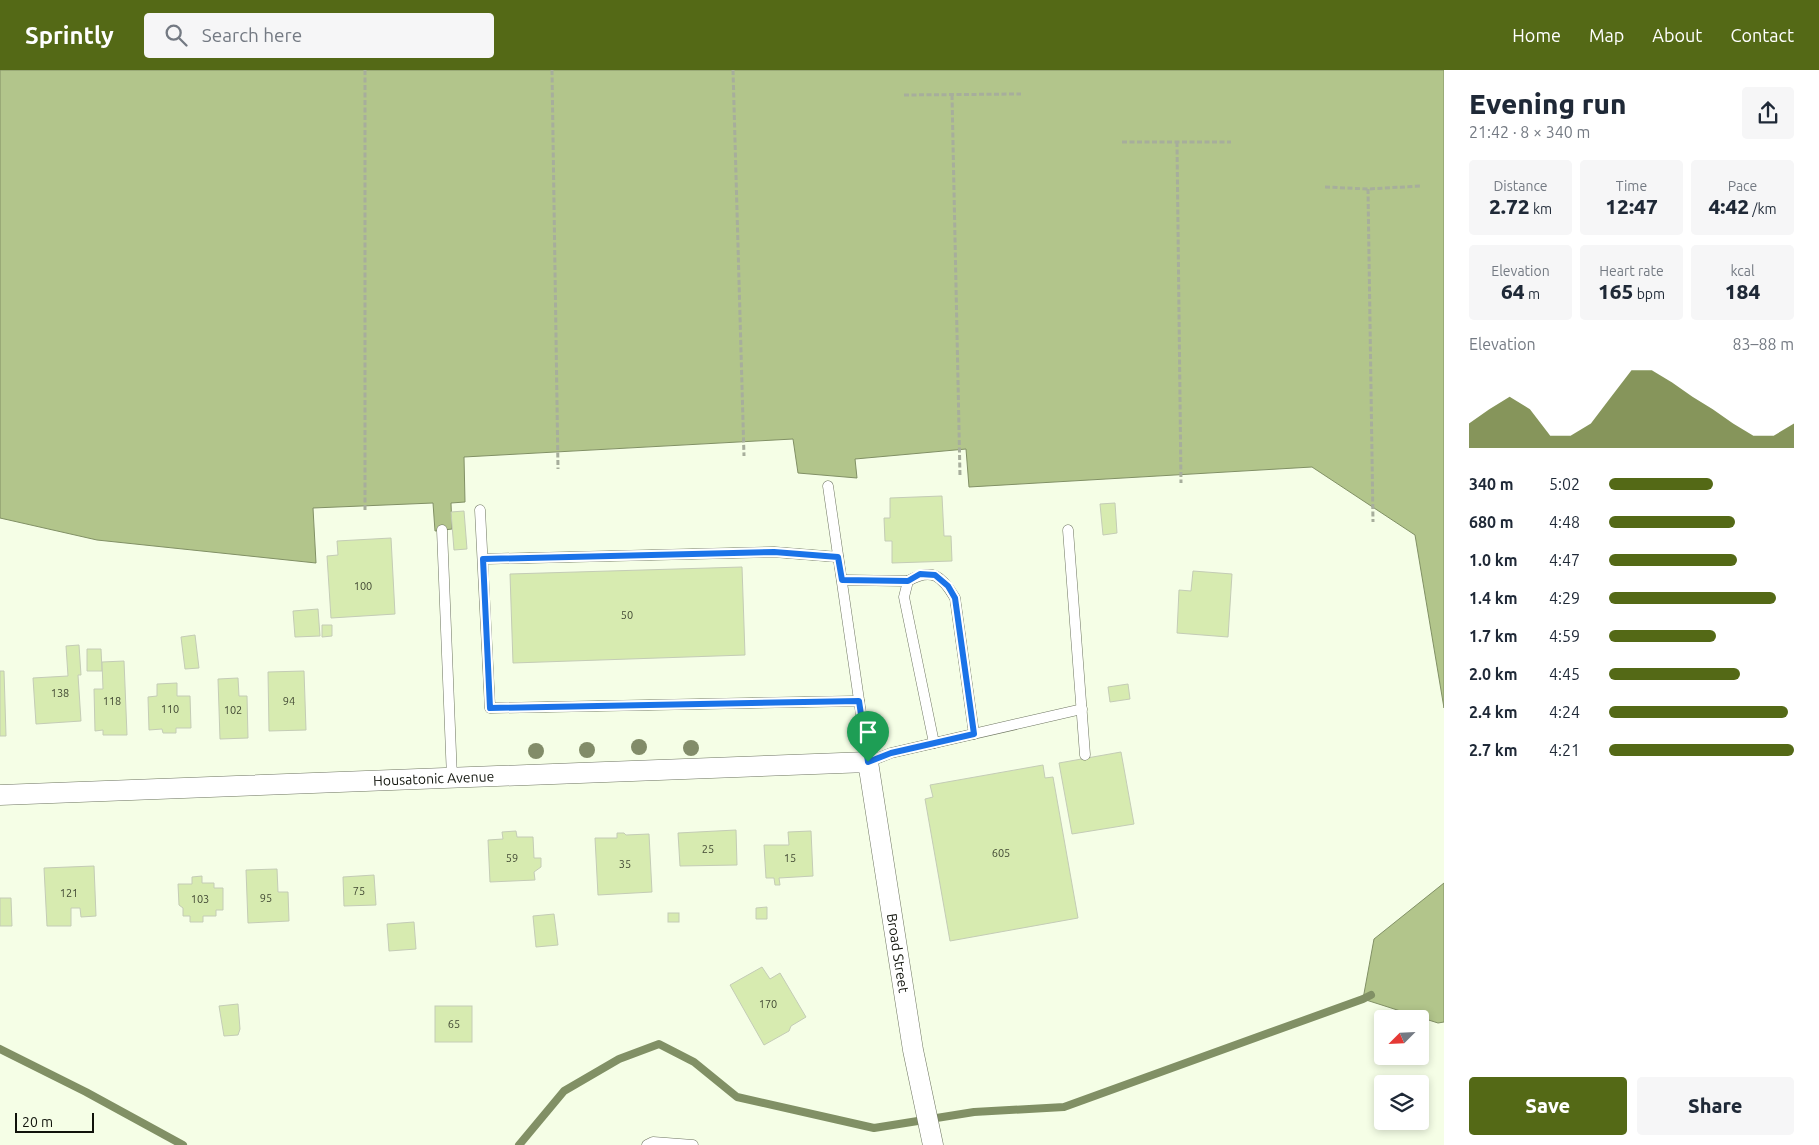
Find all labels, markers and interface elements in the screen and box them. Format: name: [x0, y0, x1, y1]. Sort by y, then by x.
search box: [144, 13, 494, 58]
icon: search: [162, 21, 190, 49]
text: Sprintly: [25, 22, 114, 49]
text: Search here: [202, 24, 302, 46]
text: Home: [1512, 25, 1561, 45]
text: Map: [1589, 25, 1624, 45]
text: About: [1652, 25, 1702, 45]
text: Contact: [1730, 25, 1794, 45]
button: share: [1742, 87, 1794, 139]
text: Evening run: [1469, 88, 1627, 119]
text: 21:42 · 8 × 340 m: [1469, 123, 1590, 141]
text: Distance: [1493, 178, 1548, 194]
text: Time: [1616, 178, 1647, 194]
text: Pace: [1728, 178, 1757, 194]
text: 2.72: [1489, 194, 1530, 218]
text: 12:47: [1605, 194, 1658, 218]
text: 4:42: [1708, 194, 1749, 218]
text: km: [1530, 201, 1552, 217]
text: /km: [1749, 201, 1777, 217]
text: Elevation: [1491, 263, 1550, 279]
text: Heart rate: [1599, 263, 1664, 279]
text: kcal: [1730, 263, 1755, 279]
text: 64: [1501, 279, 1525, 303]
text: 165: [1598, 279, 1633, 303]
text: 184: [1725, 279, 1760, 303]
text: m: [1525, 286, 1540, 302]
text: bpm: [1633, 286, 1665, 302]
text: Elevation: [1469, 335, 1536, 353]
text: 83–88 m: [1732, 335, 1794, 353]
text: 340 m: [1469, 475, 1514, 493]
text: 5:02: [1549, 475, 1580, 493]
text: 680 m: [1469, 513, 1514, 531]
text: 4:48: [1549, 513, 1580, 531]
text: 1.0 km: [1469, 551, 1518, 569]
text: 4:47: [1549, 551, 1580, 569]
house number: 100: [354, 580, 372, 592]
text: 1.4 km: [1469, 589, 1518, 607]
text: 4:29: [1549, 589, 1580, 607]
house number: 50: [621, 609, 633, 621]
text: 1.7 km: [1469, 627, 1518, 645]
text: 4:59: [1549, 627, 1580, 645]
text: 2.0 km: [1469, 665, 1518, 683]
text: 4:45: [1549, 665, 1580, 683]
house number: 138: [51, 687, 69, 699]
house number: 118: [103, 695, 121, 707]
house number: 94: [283, 695, 295, 707]
house number: 110: [161, 703, 179, 715]
text: 2.4 km: [1469, 703, 1518, 721]
text: 4:24: [1549, 703, 1580, 721]
house number: 102: [224, 704, 242, 716]
pin: [847, 711, 889, 762]
icon: arrive: [854, 718, 882, 746]
text: 2.7 km: [1469, 741, 1518, 759]
text: 4:21: [1549, 741, 1580, 759]
street label: Housatonic Avenue: [373, 768, 495, 789]
house number: 25: [702, 843, 714, 855]
house number: 605: [992, 847, 1010, 859]
house number: 59: [506, 852, 518, 864]
house number: 15: [784, 852, 796, 864]
house number: 35: [619, 858, 631, 870]
house number: 75: [353, 885, 365, 897]
house number: 121: [60, 887, 78, 899]
house number: 95: [260, 892, 272, 904]
house number: 103: [191, 893, 209, 905]
street label: Broad Street: [884, 912, 912, 994]
house number: 170: [759, 998, 777, 1010]
north arrow: [1374, 1010, 1429, 1065]
map controls: [1374, 1010, 1429, 1130]
house number: 65: [448, 1018, 460, 1030]
button: layers: [1374, 1075, 1429, 1130]
button: Save: [1469, 1077, 1627, 1135]
button: Share: [1637, 1077, 1794, 1135]
scale bar: [15, 1110, 94, 1133]
text: 20 m: [22, 1114, 53, 1130]

